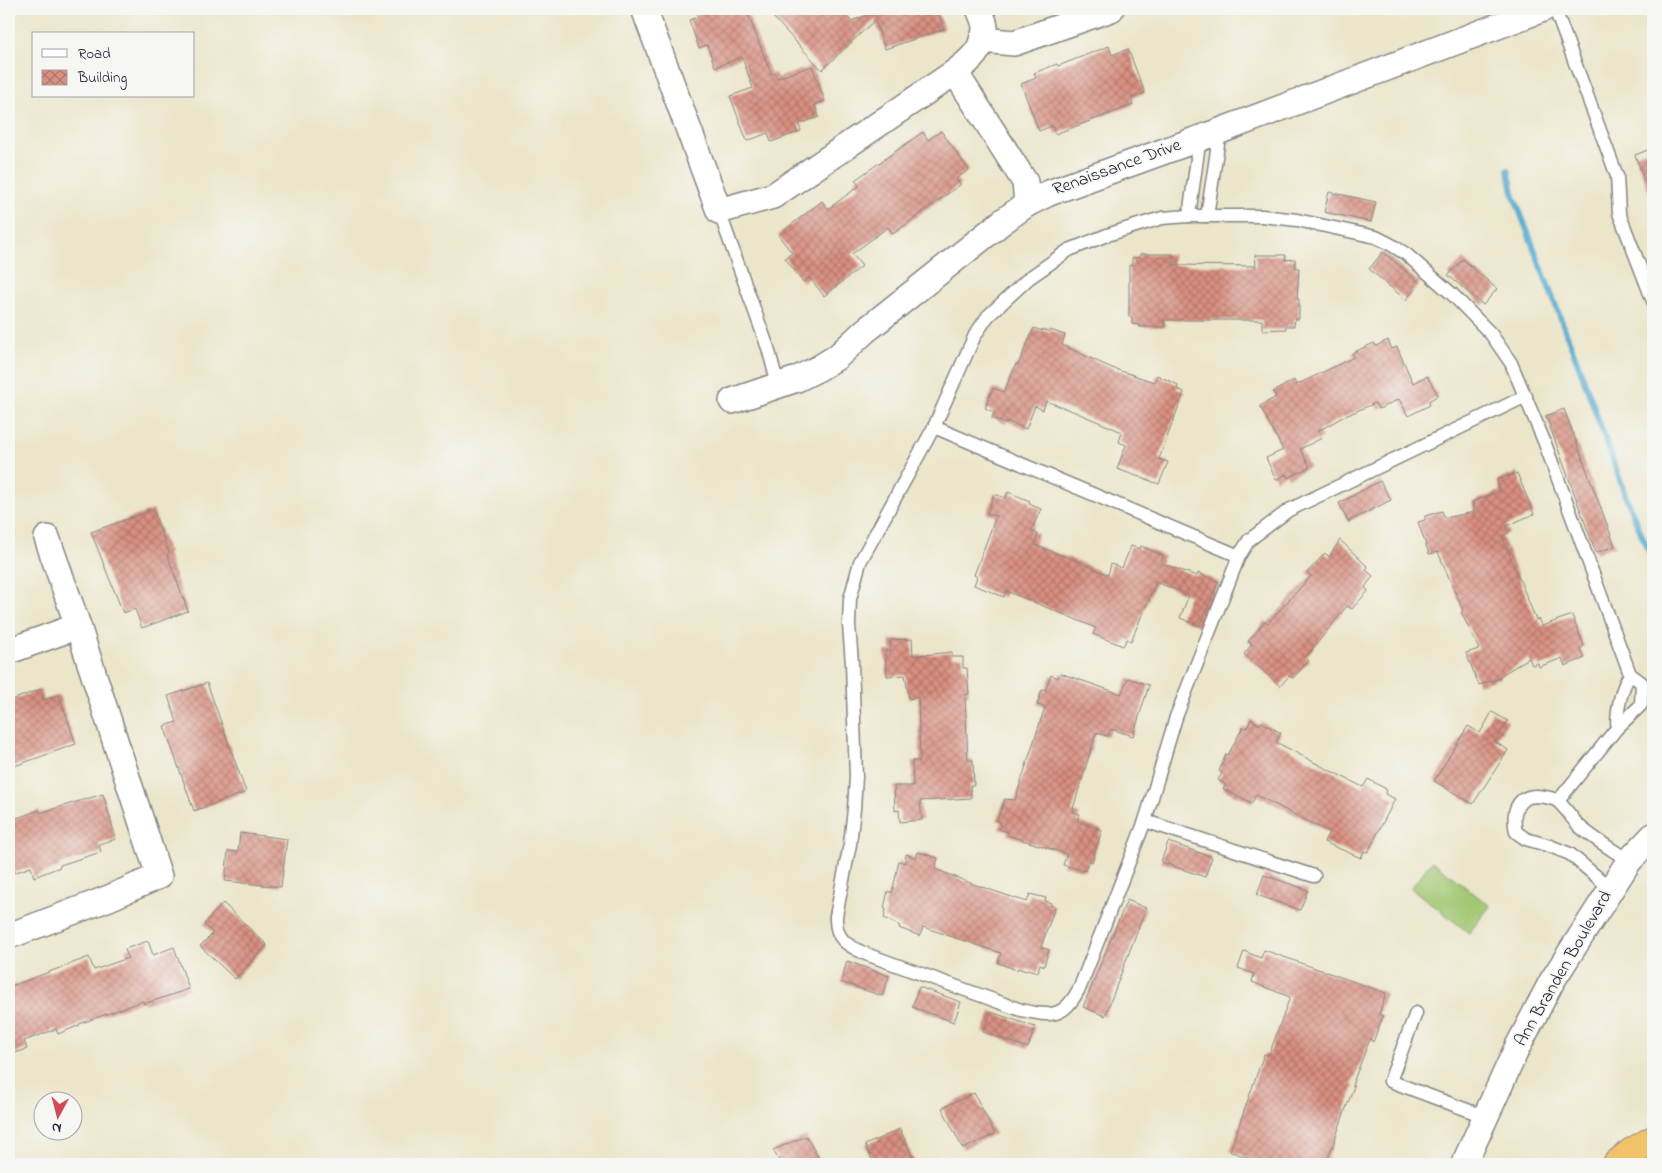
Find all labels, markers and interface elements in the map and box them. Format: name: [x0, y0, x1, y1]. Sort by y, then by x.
legend: [32, 32, 195, 98]
text: Road: [78, 43, 111, 65]
text: Building: [77, 67, 127, 90]
street label: Renaissance Drive: [1049, 132, 1186, 203]
street label: Ann Branden Boulevard: [1509, 886, 1619, 1052]
north arrow: [32, 1090, 82, 1140]
text: N: [51, 1116, 63, 1138]

